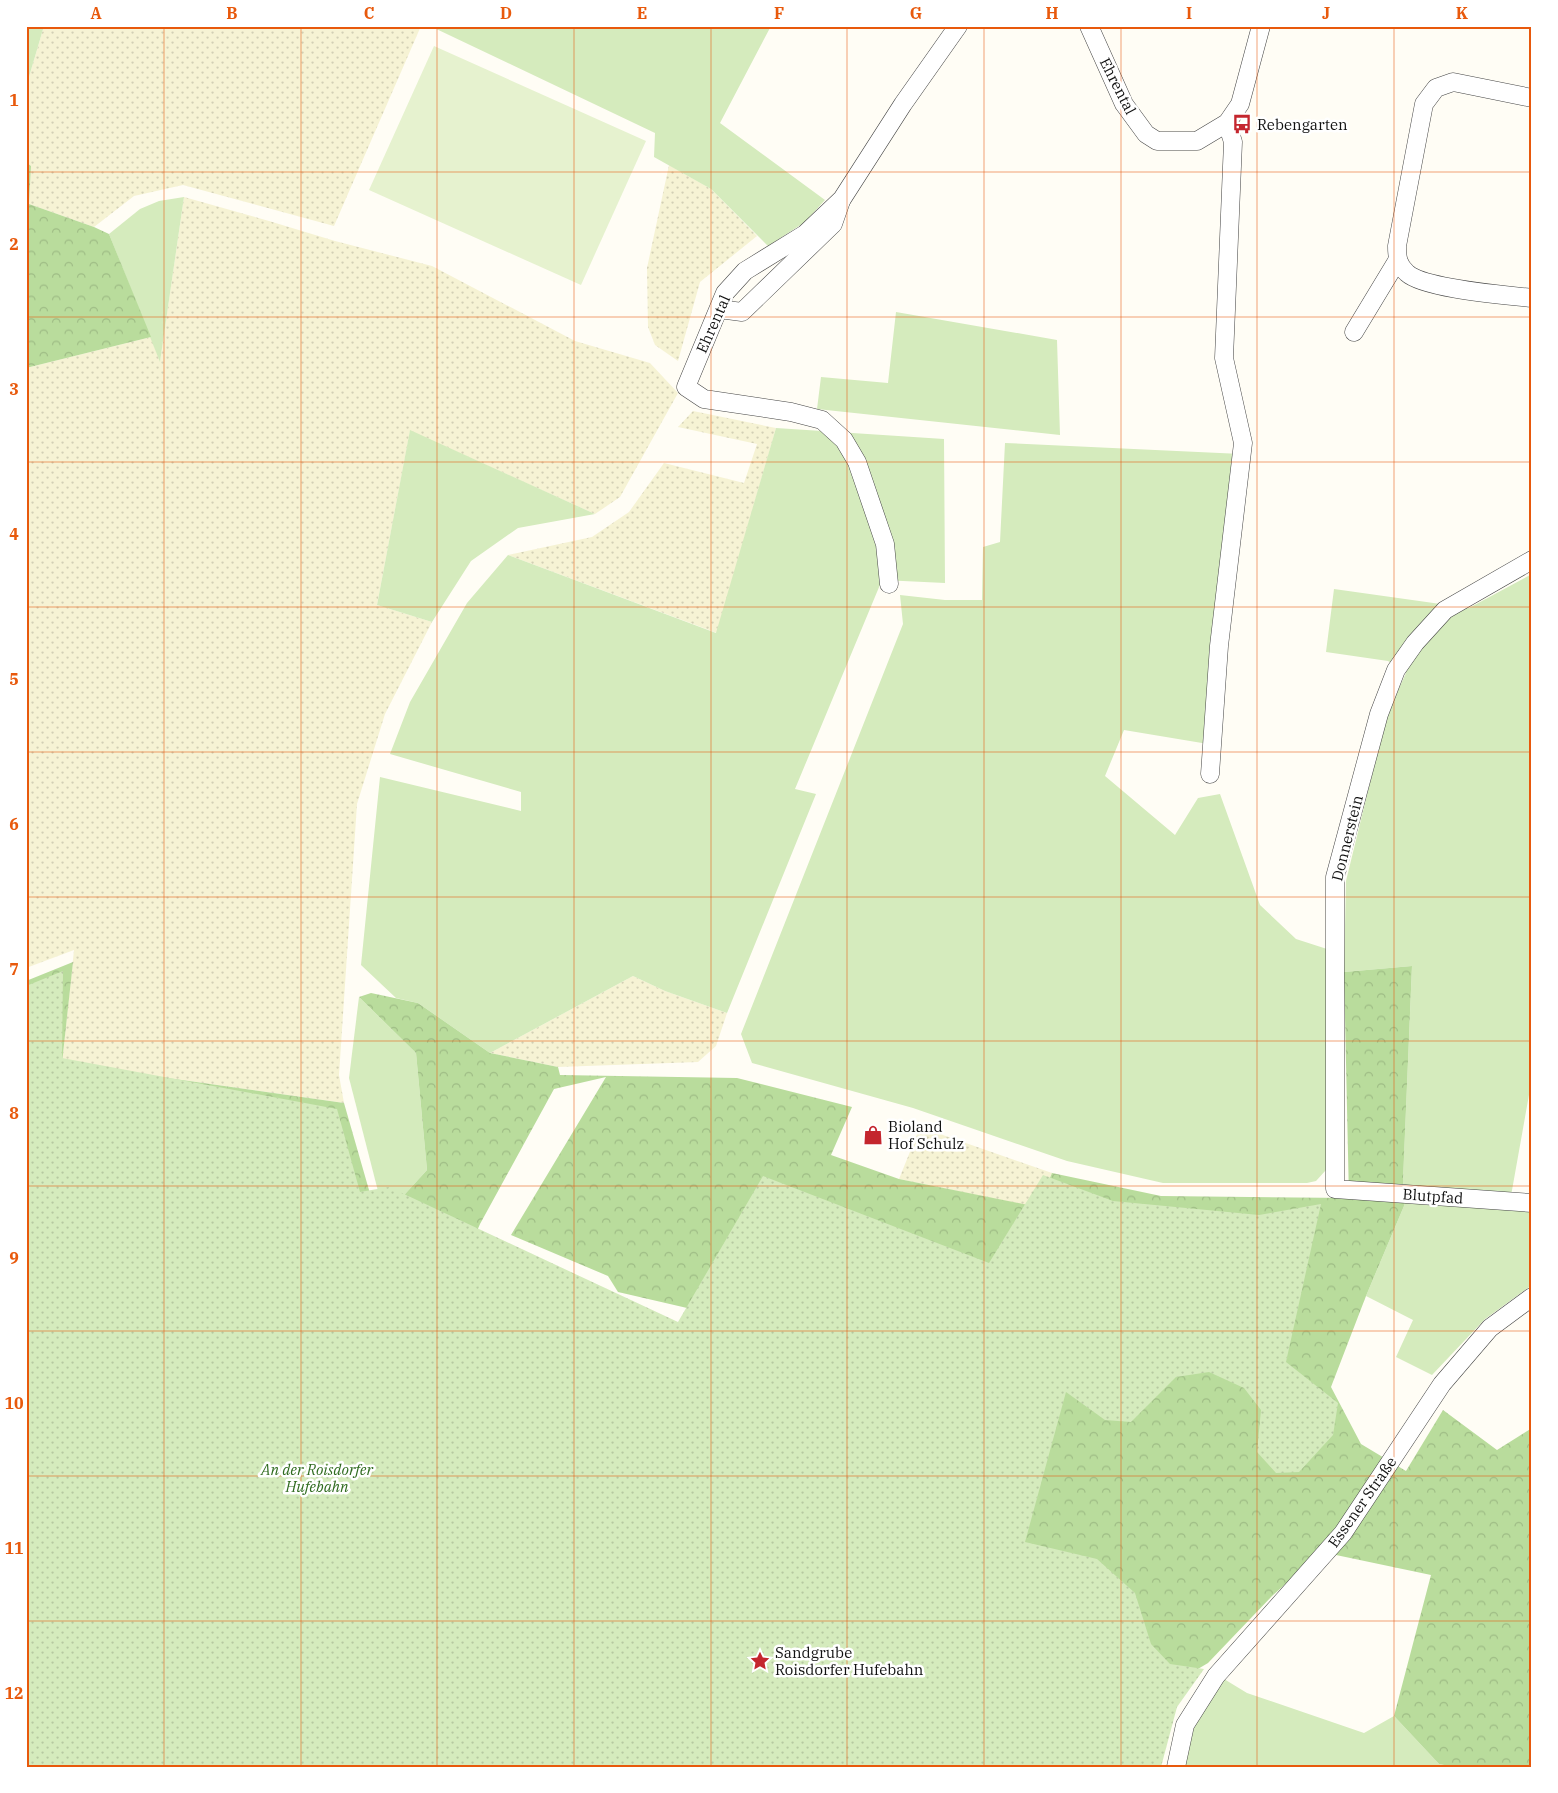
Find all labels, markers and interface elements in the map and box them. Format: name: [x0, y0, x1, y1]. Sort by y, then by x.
text: A: [90, 3, 102, 23]
text: B: [226, 3, 238, 23]
text: C: [364, 3, 374, 23]
text: D: [500, 3, 512, 23]
text: E: [637, 3, 647, 23]
text: F: [774, 3, 784, 23]
text: G: [910, 3, 922, 23]
text: H: [1046, 3, 1059, 23]
text: I: [1186, 3, 1192, 23]
text: J: [1322, 3, 1330, 23]
text: K: [1456, 3, 1469, 23]
street label: Ehrental: [1096, 54, 1140, 118]
text: 1: [9, 90, 19, 110]
bus stop icon: Rebengarten: [1231, 113, 1253, 135]
place label: Rebengarten: [1257, 115, 1348, 134]
text: 2: [9, 234, 19, 254]
street label: Ehrental: [692, 292, 734, 356]
text: 3: [9, 379, 19, 399]
text: 4: [9, 524, 19, 544]
text: 5: [9, 669, 19, 689]
street label: Donnerstein: [1327, 793, 1367, 883]
text: 6: [9, 814, 19, 834]
text: 7: [9, 959, 19, 979]
text: 8: [9, 1103, 19, 1123]
place label: Bioland Hof Schulz: [888, 1117, 964, 1153]
shop icon: Bioland Hof Schulz: [862, 1124, 884, 1146]
street label: Blutpfad: [1402, 1184, 1464, 1208]
text: 9: [9, 1248, 19, 1268]
text: 10: [4, 1393, 24, 1413]
street label: Essener Straße: [1324, 1453, 1400, 1551]
park label: An der Roisdorfer Hufebahn: [260, 1460, 373, 1496]
text: 11: [4, 1538, 24, 1558]
place label: Sandgrube Roisdorfer Hufebahn: [775, 1643, 924, 1679]
place icon: Sandgrube Roisdorfer Hufebahn: [749, 1650, 771, 1672]
text: 12: [4, 1683, 24, 1703]

